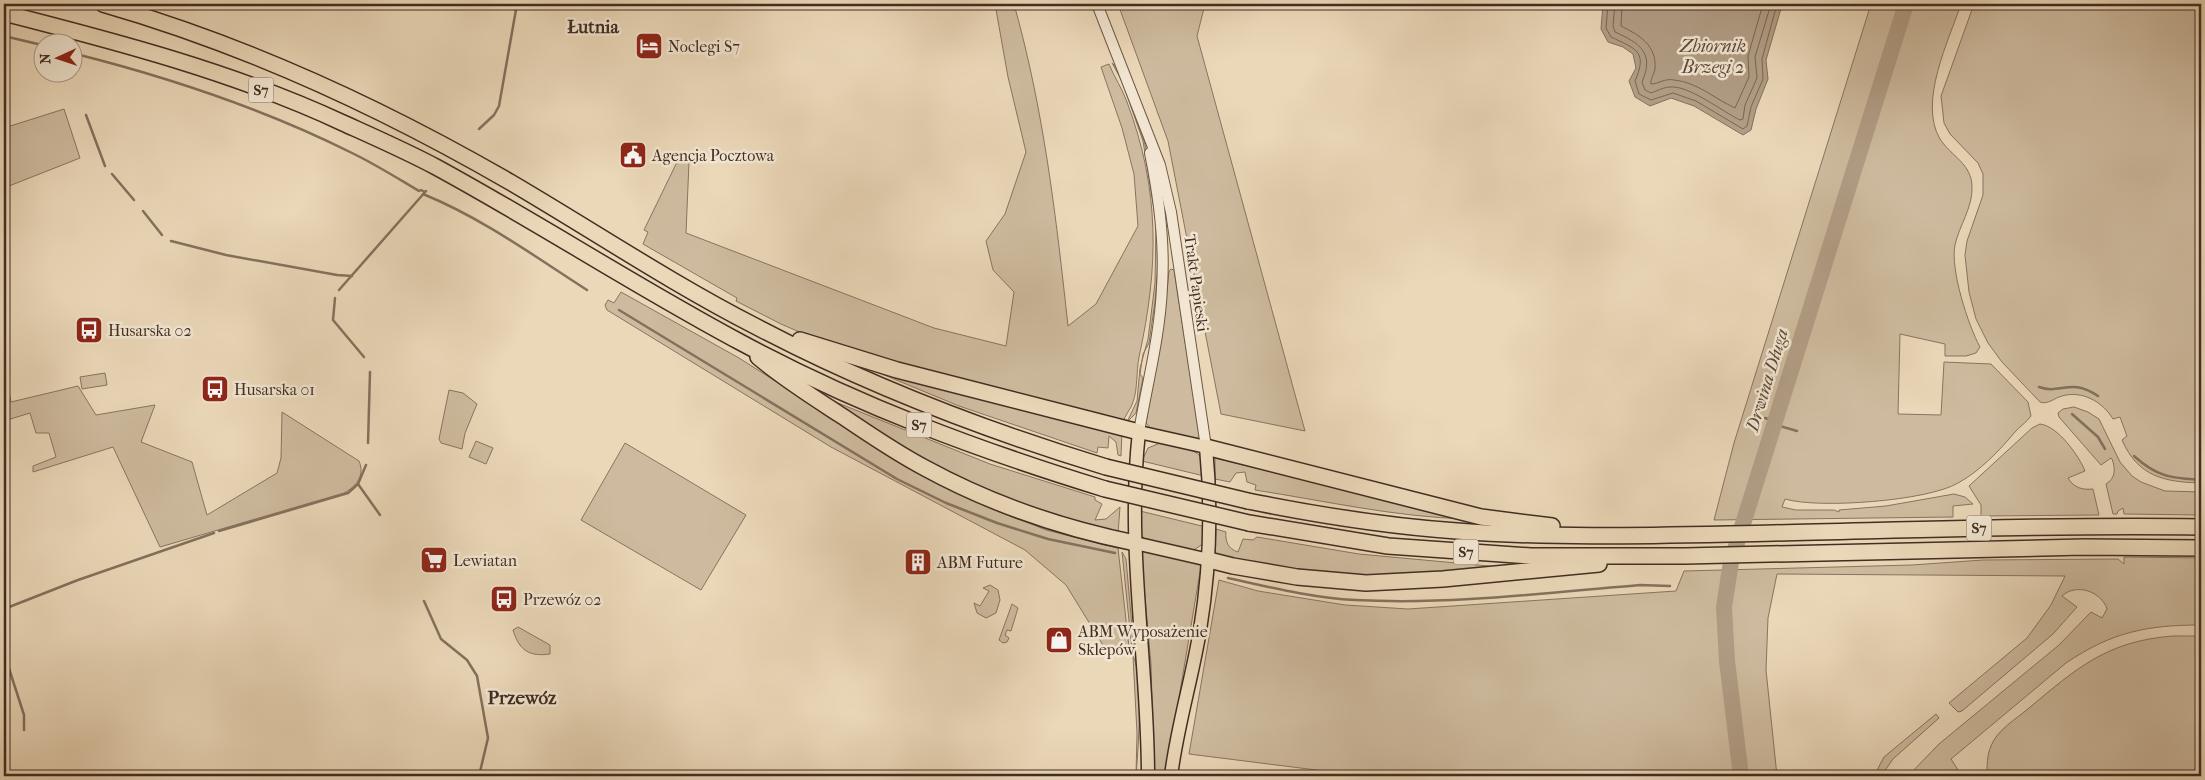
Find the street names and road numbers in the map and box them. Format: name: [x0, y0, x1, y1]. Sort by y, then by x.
road number: S7: [248, 78, 274, 102]
street label: Trakt Papieski: [1180, 233, 1213, 333]
road number: S7: [906, 412, 932, 438]
road number: S7: [1966, 516, 1992, 540]
road number: S7: [1454, 540, 1478, 564]

